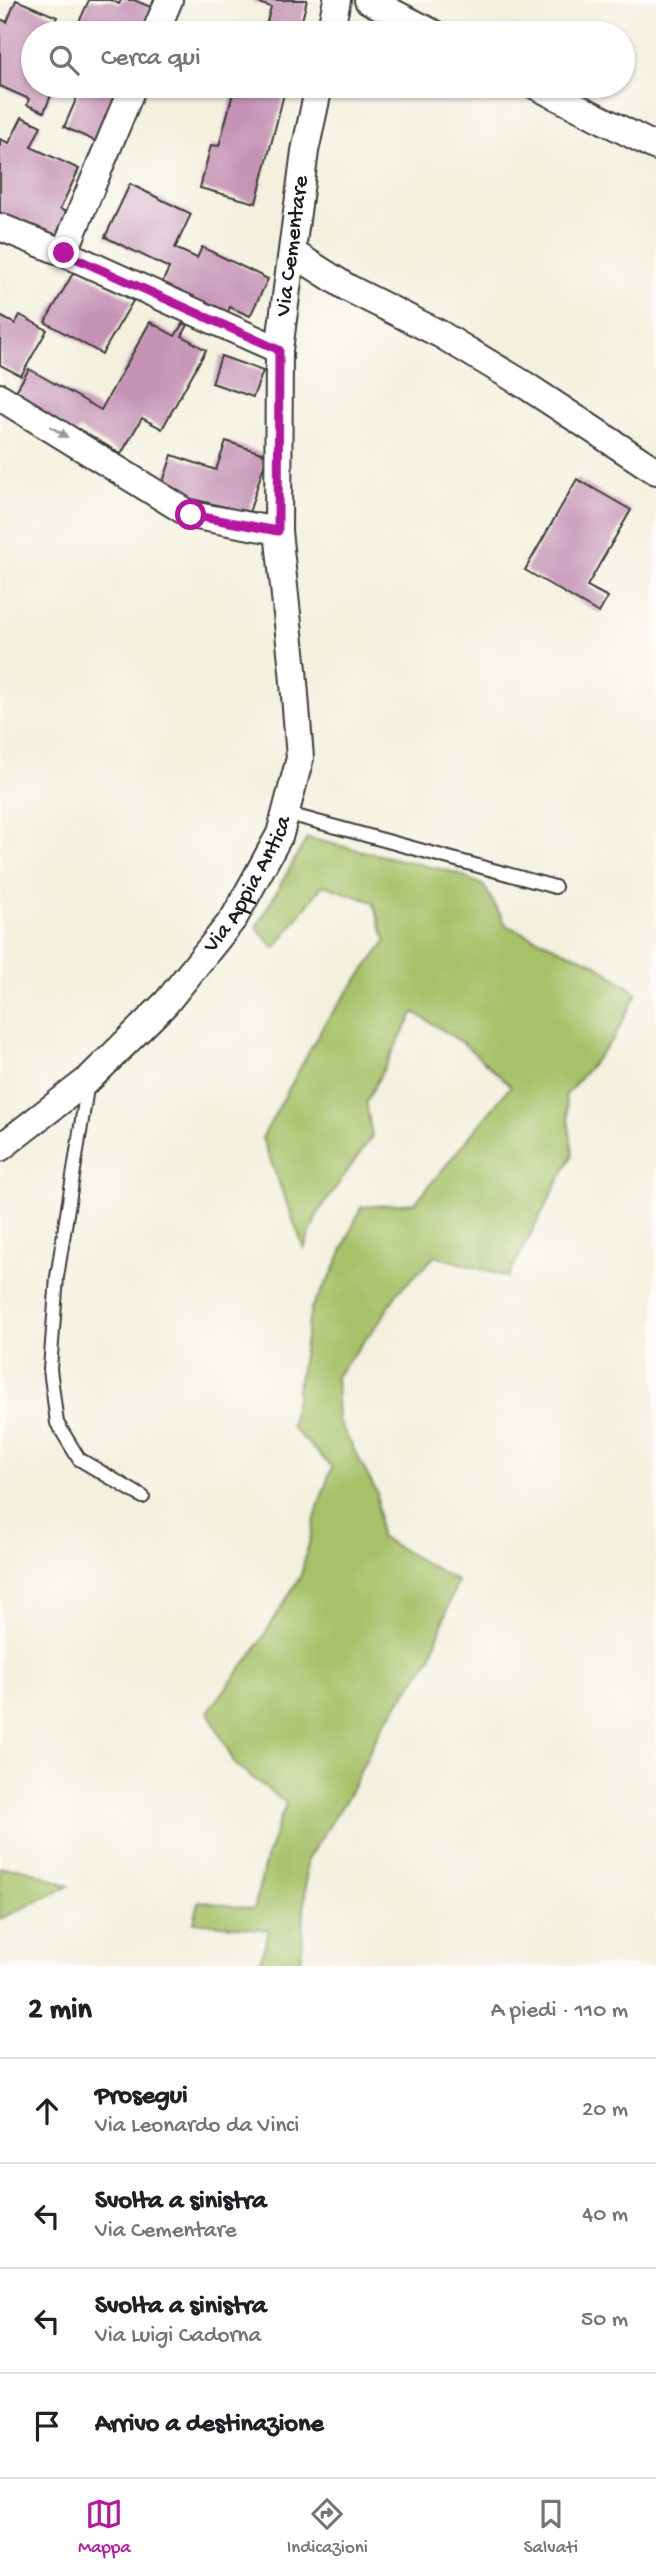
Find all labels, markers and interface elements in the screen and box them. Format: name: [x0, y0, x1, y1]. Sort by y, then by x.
search box: [21, 21, 635, 98]
icon: search: [45, 41, 83, 79]
text: Cerca qui: [101, 44, 201, 75]
street label: Via Cementare: [270, 173, 315, 319]
route end: [48, 237, 79, 268]
one-way arrow: [49, 425, 68, 438]
route start: [175, 499, 206, 530]
street label: Via Appia Antica: [197, 812, 298, 959]
text: 2 min: [28, 1994, 92, 2029]
text: A piedi · 110 m: [491, 1998, 628, 2025]
text: Prosegui: [95, 2082, 188, 2113]
icon: ahead: [28, 2092, 66, 2130]
text: 20 m: [582, 2097, 628, 2124]
text: Via Leonardo da Vinci: [95, 2113, 299, 2140]
text: Svolta a sinistra: [95, 2187, 267, 2218]
icon: left: [28, 2197, 66, 2235]
text: 40 m: [582, 2202, 628, 2229]
text: Via Cementare: [95, 2218, 237, 2245]
text: Svolta a sinistra: [95, 2292, 267, 2323]
icon: left: [28, 2302, 66, 2340]
text: 50 m: [581, 2307, 628, 2334]
text: Via Luigi Cadorna: [95, 2323, 261, 2350]
icon: arrive: [28, 2407, 66, 2445]
text: Arrivo a destinazione: [95, 2410, 324, 2441]
tab: Mappa: [78, 2495, 131, 2560]
tab: Indicazioni: [287, 2495, 368, 2560]
tab: Salvati: [524, 2495, 578, 2560]

